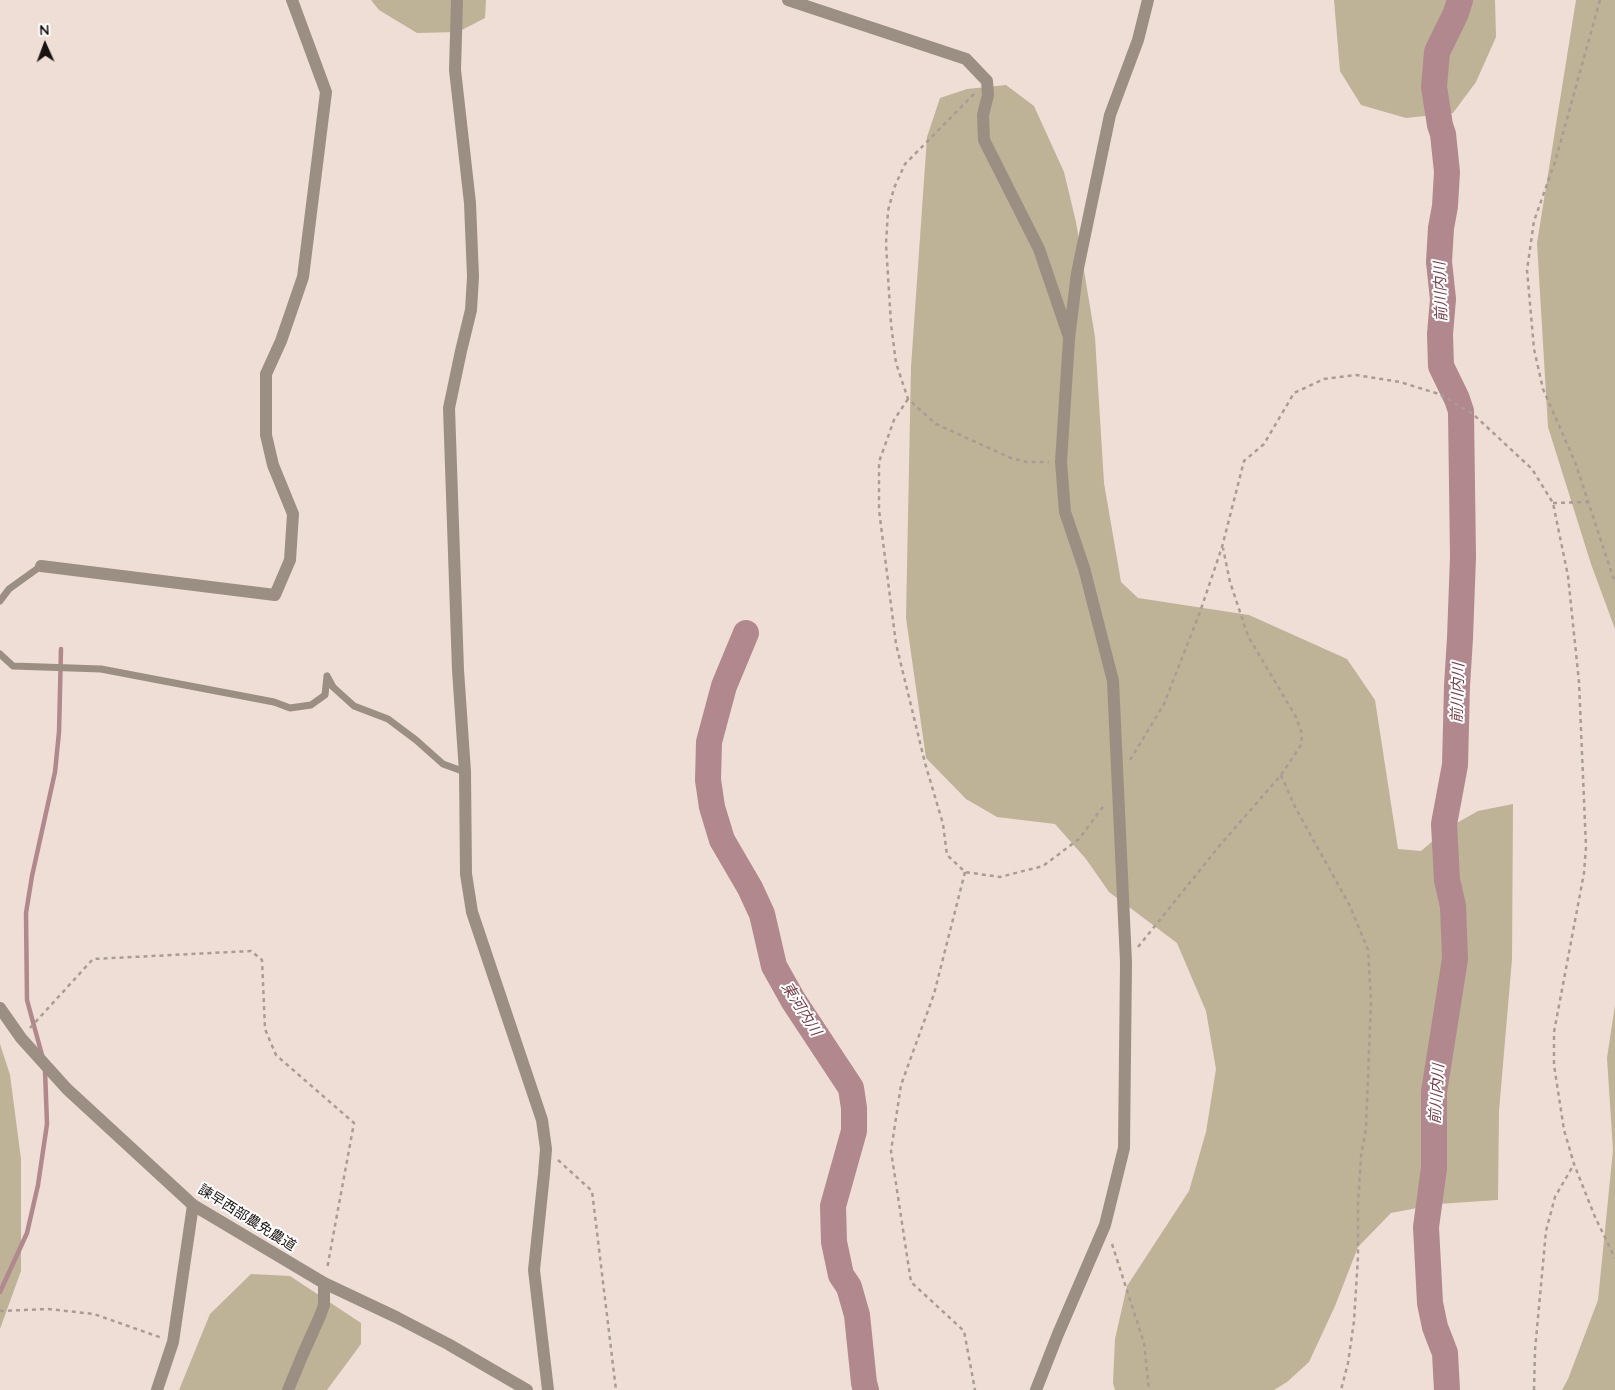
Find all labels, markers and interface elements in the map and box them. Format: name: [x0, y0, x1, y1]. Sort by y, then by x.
north arrow: [20, 20, 70, 70]
text: N: [39, 21, 50, 39]
water label: 前川内川: [1431, 262, 1451, 322]
water label: 前川内川: [1448, 663, 1468, 723]
water label: 東河内川: [777, 979, 825, 1039]
water label: 前川内川: [1426, 1063, 1448, 1125]
street label: 諫早西部農免農道: [195, 1181, 299, 1255]

